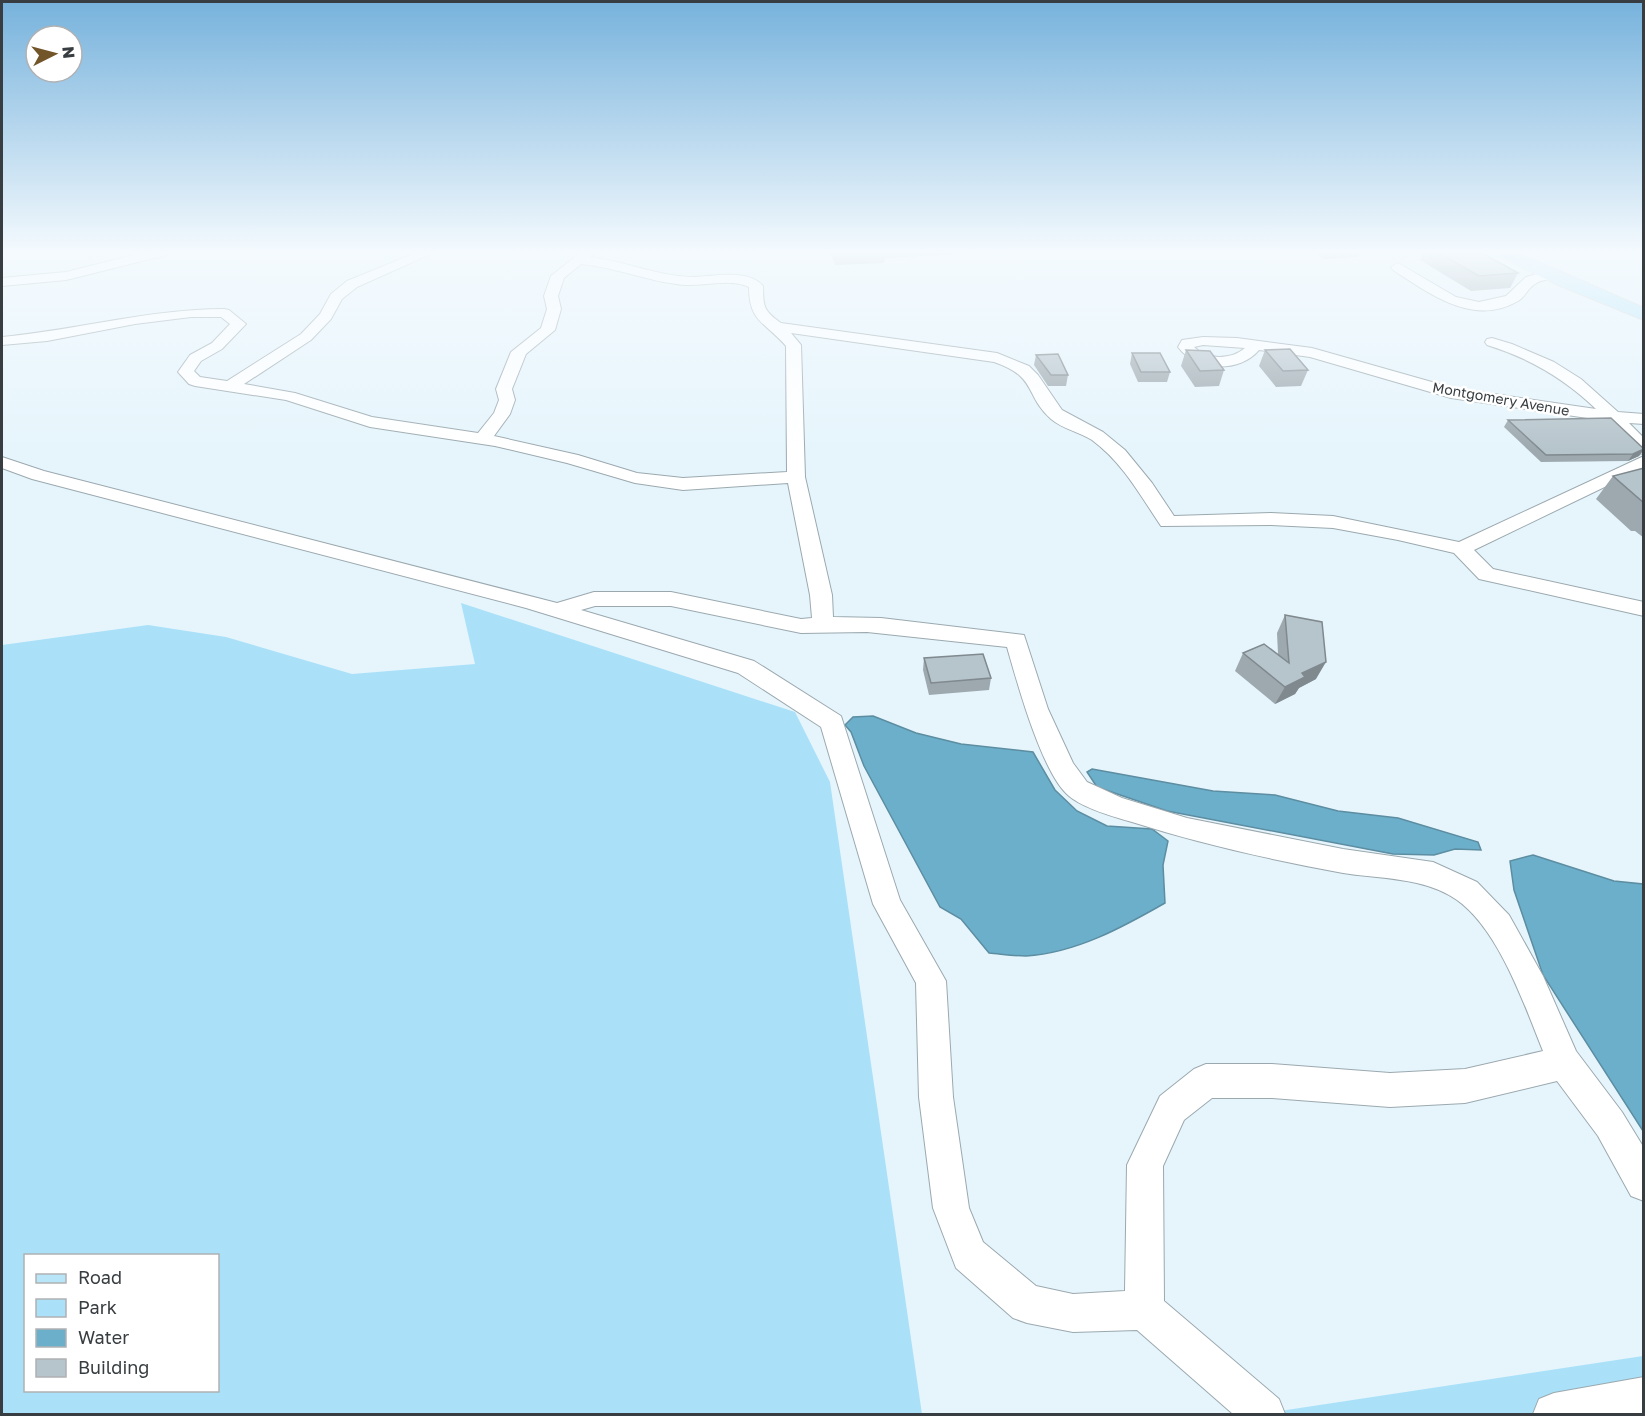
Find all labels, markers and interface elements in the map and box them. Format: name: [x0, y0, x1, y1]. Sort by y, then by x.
north arrow: [24, 24, 84, 84]
text: N: [58, 45, 79, 60]
street label: Montgomery Avenue: [1431, 378, 1571, 419]
legend: [24, 1254, 219, 1392]
text: Road: [78, 1266, 122, 1288]
text: Park: [78, 1296, 117, 1318]
text: Water: [78, 1326, 129, 1348]
text: Building: [78, 1356, 149, 1378]

